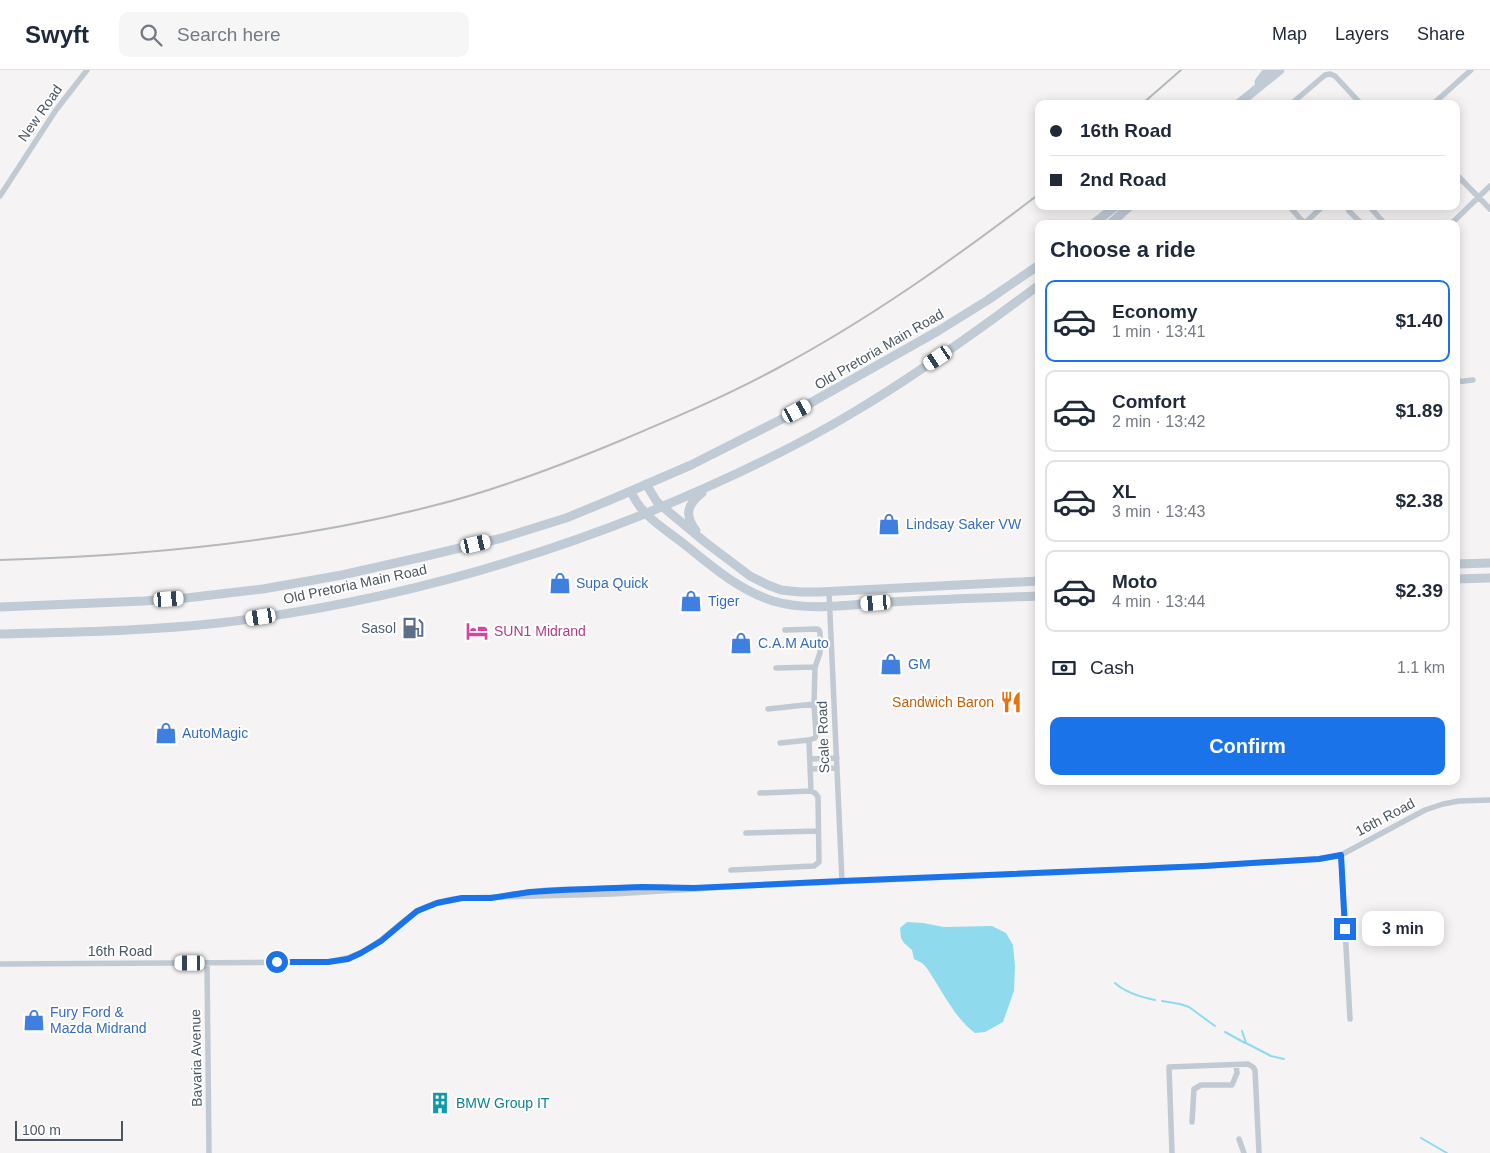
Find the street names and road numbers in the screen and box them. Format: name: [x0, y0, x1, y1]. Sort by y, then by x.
street label: New Road: [15, 82, 65, 144]
street label: Old Pretoria Main Road: [812, 305, 946, 393]
street label: Old Pretoria Main Road: [282, 561, 428, 607]
street label: Scale Road: [814, 701, 832, 773]
street label: 16th Road: [1353, 795, 1417, 839]
street label: 16th Road: [88, 943, 152, 959]
street label: Bavaria Avenue: [187, 1009, 205, 1107]

